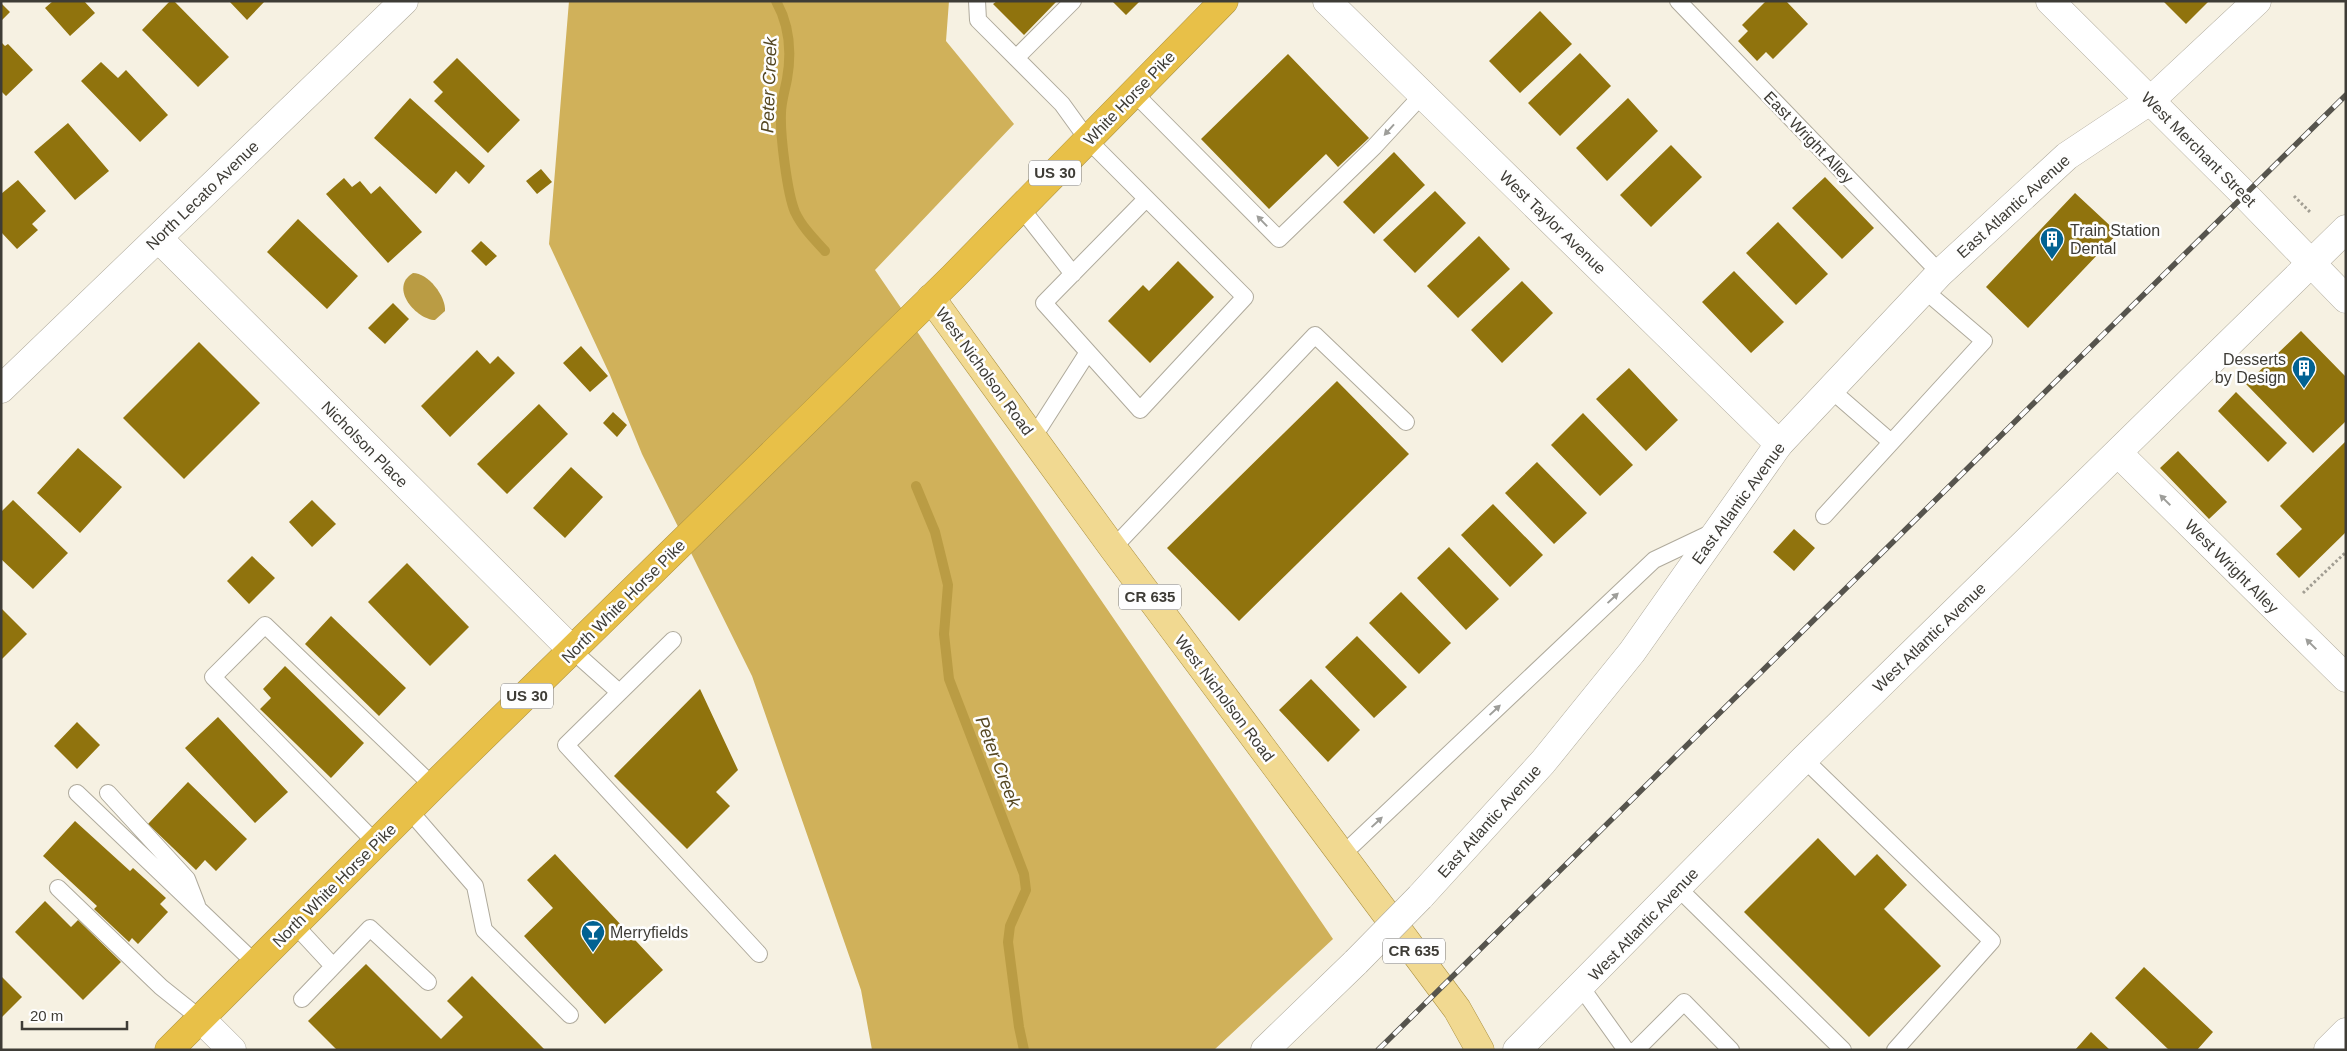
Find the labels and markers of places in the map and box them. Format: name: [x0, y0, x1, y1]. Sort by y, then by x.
place label: Train Station Dental: [2070, 222, 2160, 257]
building icon: Train Station Dental: [2039, 226, 2065, 260]
place label: Desserts by Design: [2215, 351, 2286, 386]
building icon: Desserts by Design: [2291, 355, 2317, 389]
bar icon: Merryfields: [580, 919, 606, 953]
place label: Merryfields: [610, 924, 688, 941]

